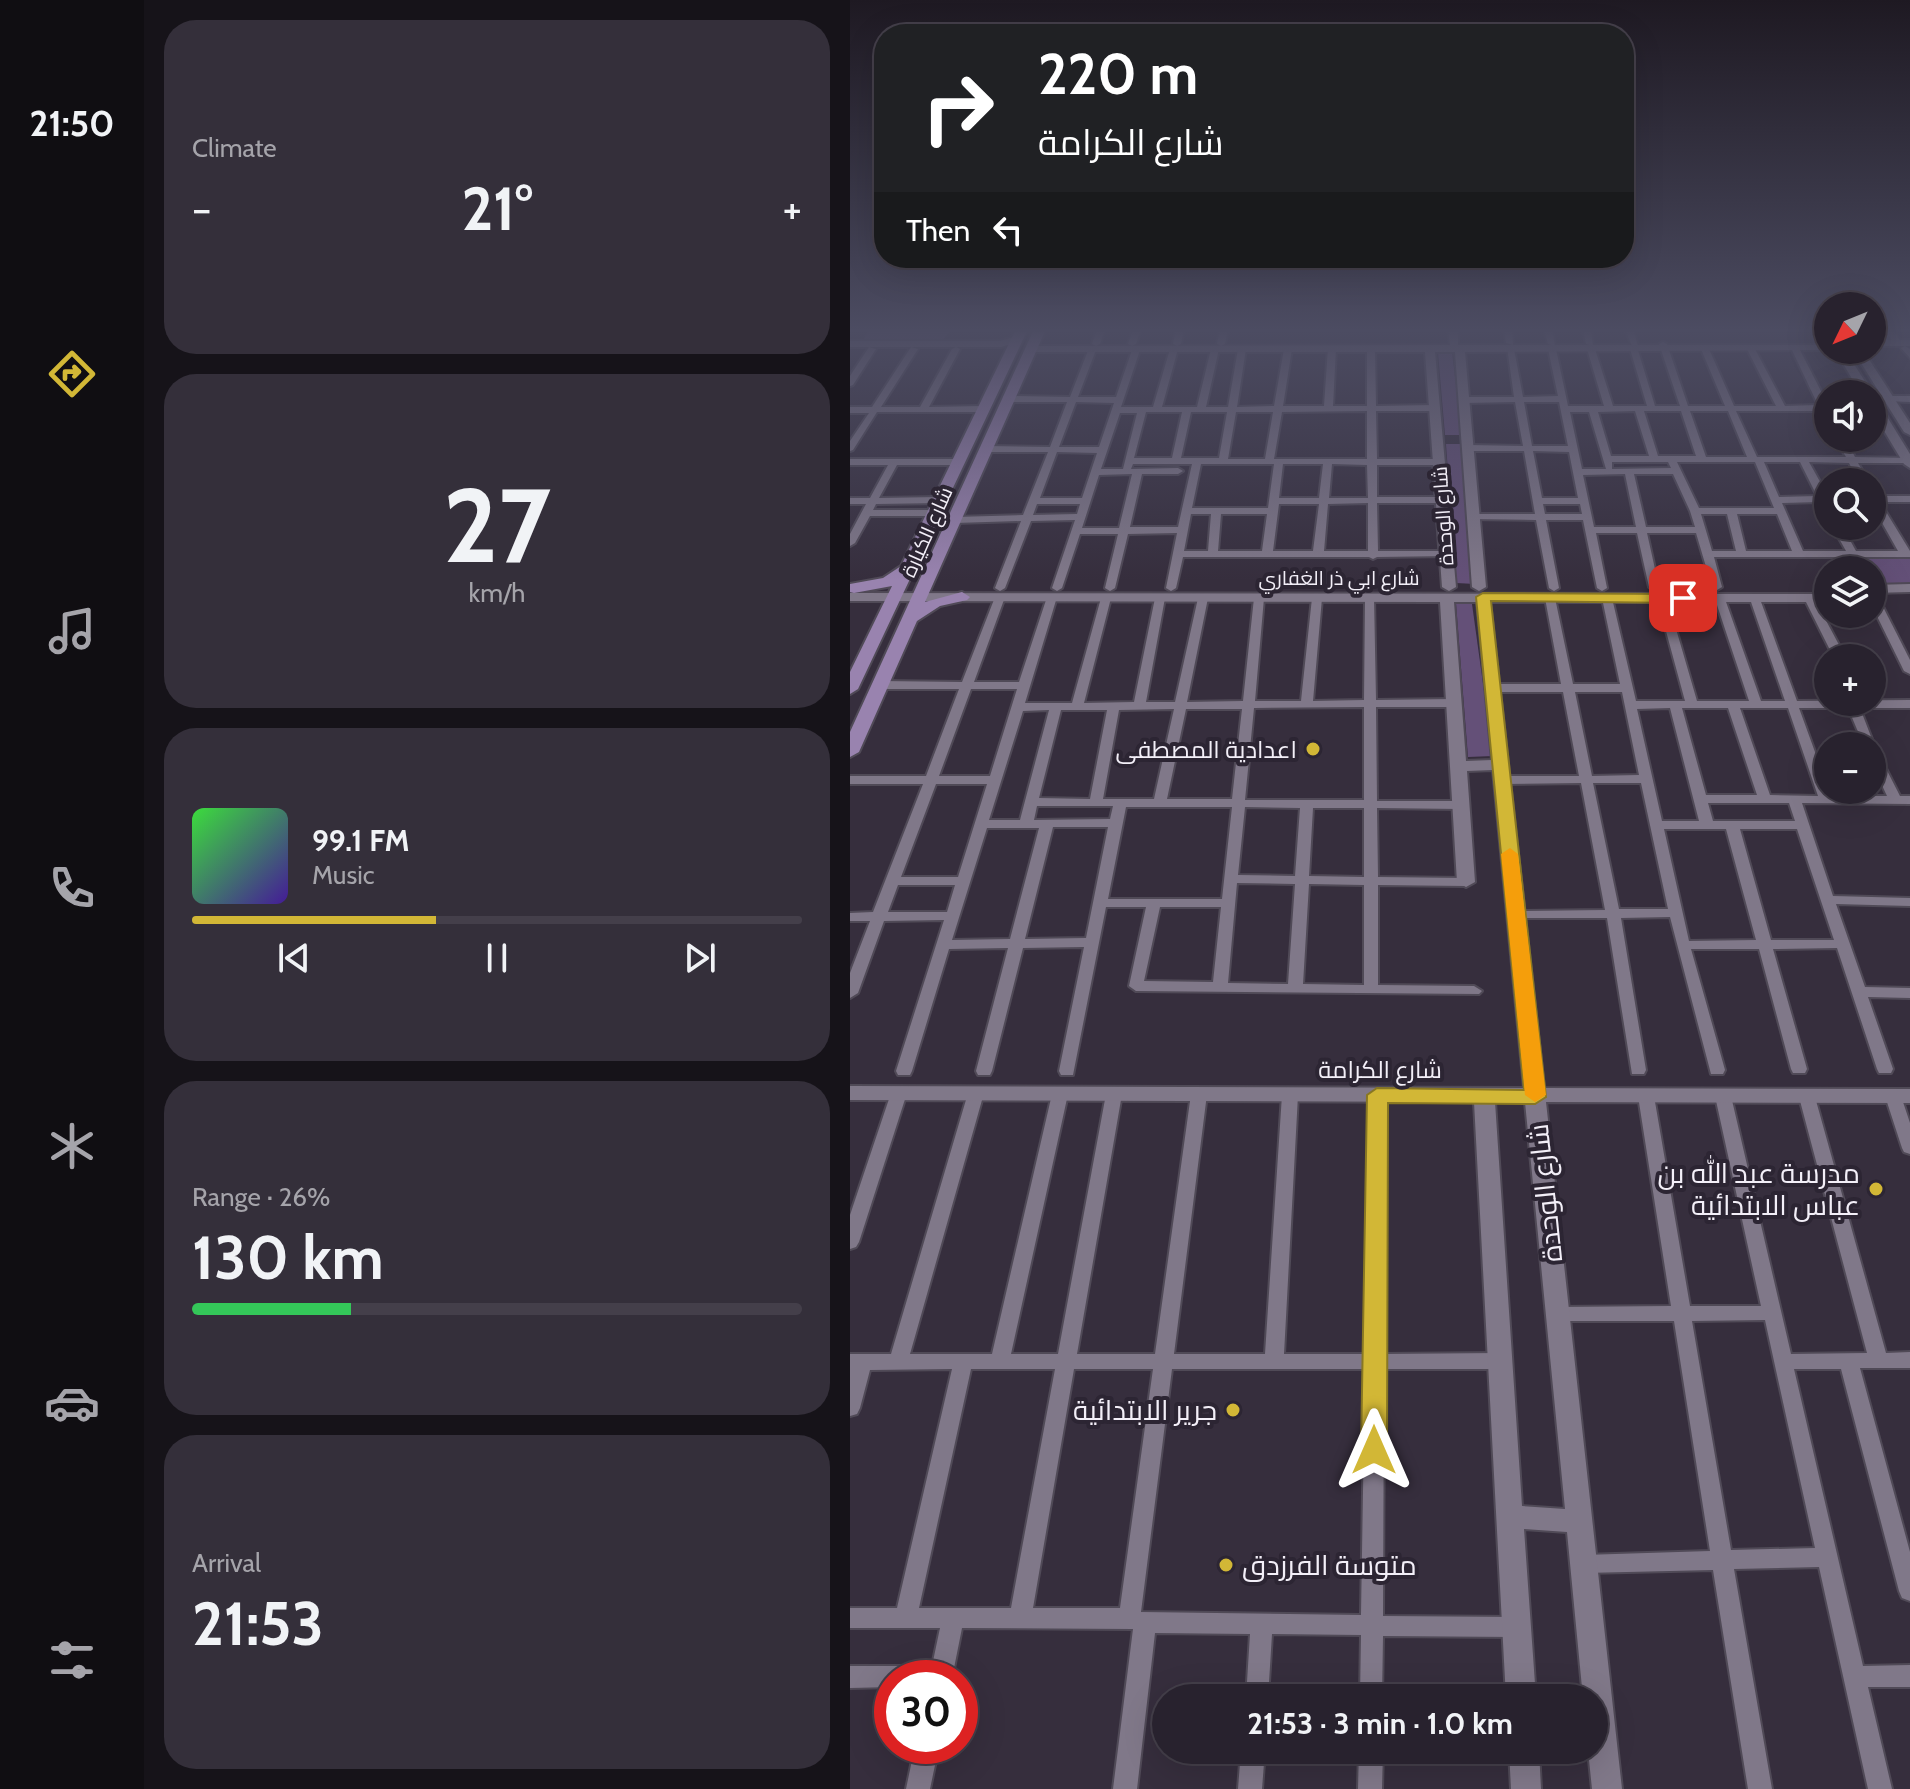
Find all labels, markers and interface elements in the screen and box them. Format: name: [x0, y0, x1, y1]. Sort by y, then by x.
text: 220 m: [1038, 40, 1198, 108]
icon: right: [906, 56, 1010, 160]
text: 21:50: [29, 101, 115, 145]
text: شارع الكرامة: [1038, 120, 1224, 164]
text: Climate: [192, 132, 277, 164]
text: 21°: [461, 172, 533, 245]
text: −: [192, 182, 211, 235]
text: +: [783, 182, 802, 235]
icon: left: [986, 208, 1030, 252]
text: Then: [906, 212, 970, 249]
north arrow: [1814, 292, 1886, 364]
map controls: [1814, 292, 1886, 804]
icon: directions: [44, 346, 100, 402]
button: sound: [1814, 380, 1886, 452]
text: 27: [443, 462, 551, 588]
street label: شارع الوحدة: [1428, 466, 1460, 566]
button: search: [1814, 468, 1886, 540]
street label: شارع الكيارة: [897, 483, 959, 582]
button: layers: [1814, 556, 1886, 628]
pin: [1649, 564, 1717, 632]
street label: شارع ابي ذر الغفاري: [1258, 566, 1420, 594]
icon: arrive: [1661, 576, 1705, 620]
text: km/h: [469, 577, 525, 609]
icon: music: [44, 603, 100, 659]
button: +: [1814, 644, 1886, 716]
button: −: [1814, 732, 1886, 804]
place label: اعدادية المصطفى: [1116, 735, 1297, 764]
marker: اعدادية المصطفى: [1304, 740, 1322, 758]
text: 99.1 FM: [312, 822, 409, 859]
text: Music: [312, 859, 375, 891]
icon: phone: [44, 860, 100, 916]
icon: previous: [272, 936, 316, 980]
icon: pause: [475, 936, 519, 980]
icon: next: [678, 936, 722, 980]
street label: شارع الكرامة: [1318, 1055, 1442, 1086]
icon: climate: [44, 1118, 100, 1174]
street label: شارع الوحدة: [1521, 1122, 1571, 1264]
place label: مدرسة عبد الله بن عباس الابتدائية: [1658, 1155, 1860, 1222]
marker: مدرسة عبد الله بن عباس الابتدائية: [1867, 1180, 1885, 1198]
text: Range · 26%: [192, 1181, 330, 1213]
text: 130 km: [192, 1221, 384, 1294]
icon: car: [44, 1375, 100, 1431]
place label: جرير الابتدائية: [1073, 1393, 1217, 1427]
marker: جرير الابتدائية: [1224, 1401, 1242, 1419]
position arrow: [1332, 1408, 1416, 1492]
text: Arrival: [192, 1547, 261, 1579]
place label: متوسة الفرزدق: [1242, 1548, 1417, 1582]
marker: متوسة الفرزدق: [1217, 1556, 1235, 1574]
text: 21:53: [192, 1587, 324, 1660]
icon: filters: [44, 1632, 100, 1688]
speed limit sign: 30: [874, 1660, 978, 1764]
text: 21:53 · 3 min · 1.0 km: [1247, 1705, 1513, 1742]

